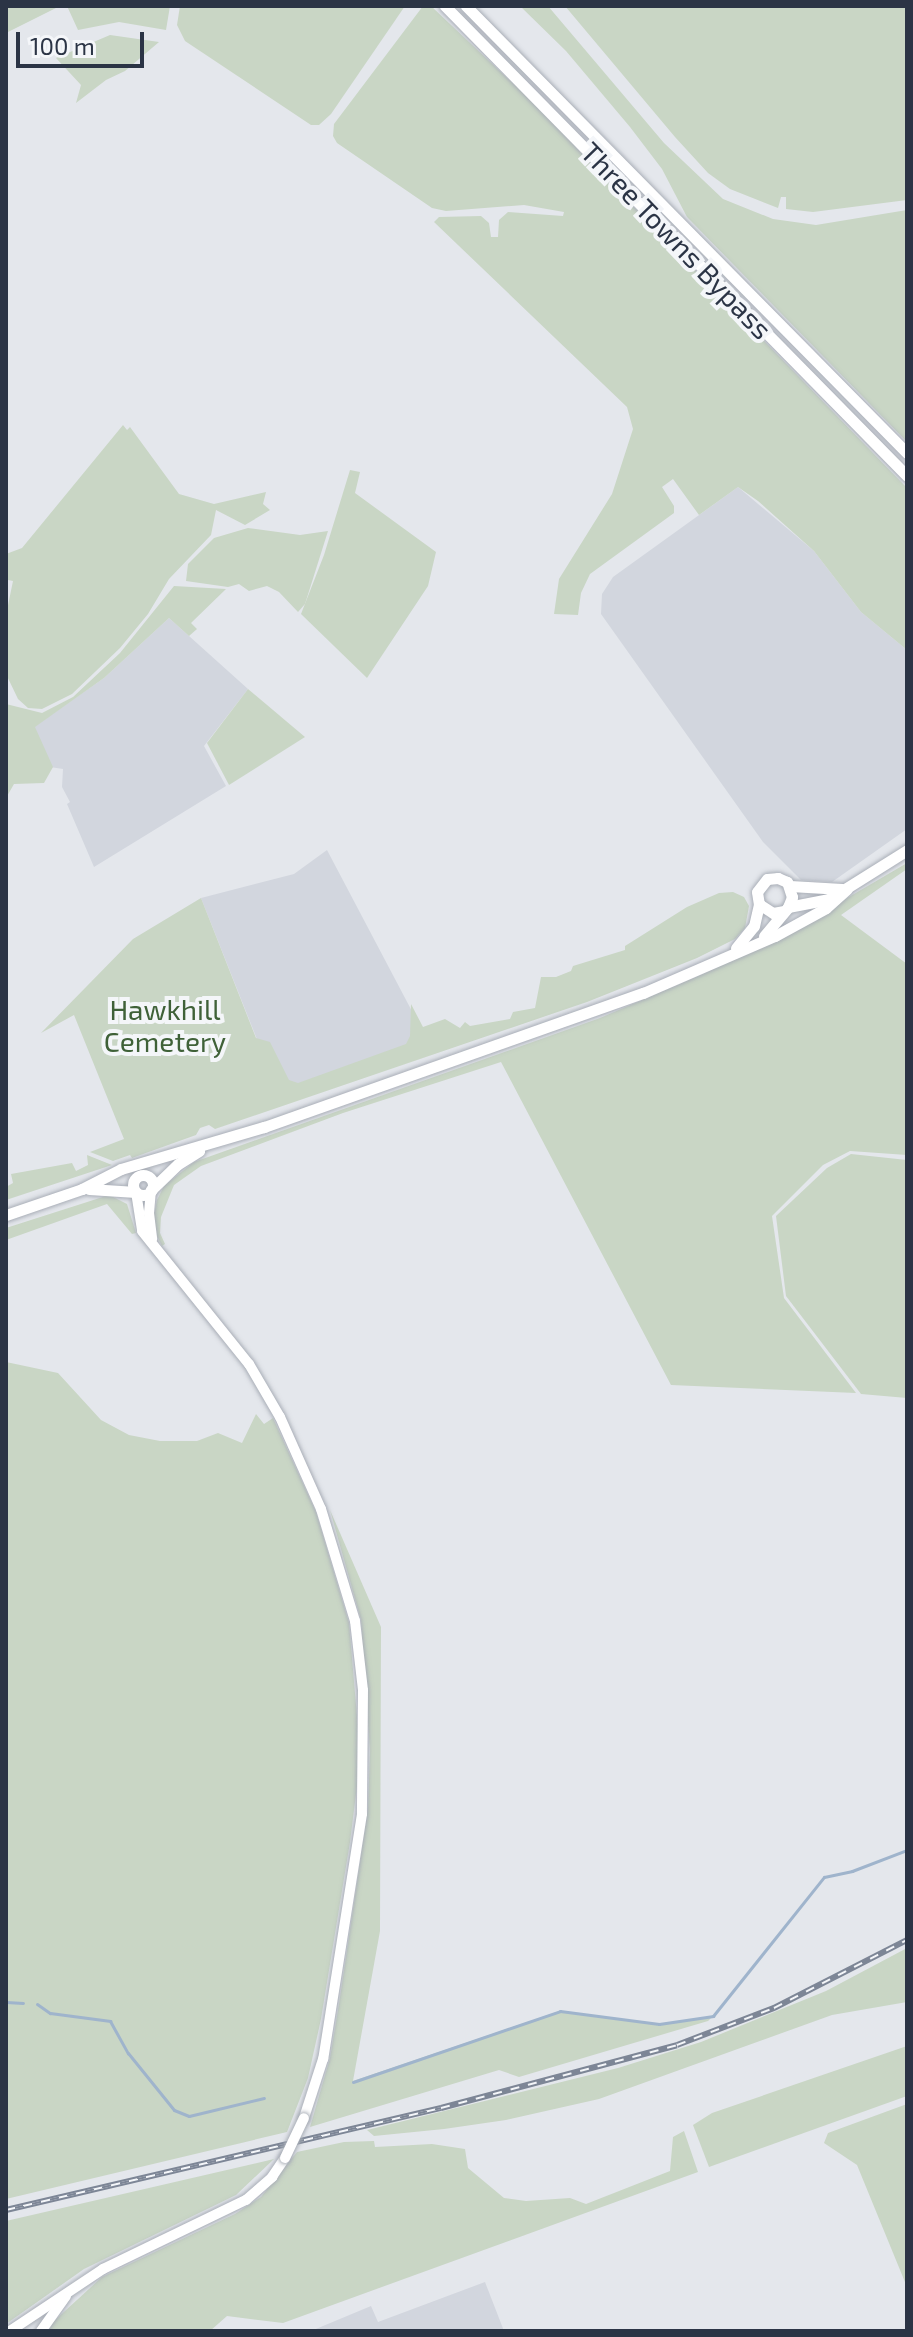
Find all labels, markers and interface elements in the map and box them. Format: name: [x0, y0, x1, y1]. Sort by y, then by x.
scale bar: [20, 16, 148, 66]
text: 100 m: [30, 31, 95, 60]
street label: Three Towns Bypass: [574, 135, 780, 345]
park label: Hawkhill Cemetery: [104, 992, 226, 1058]

